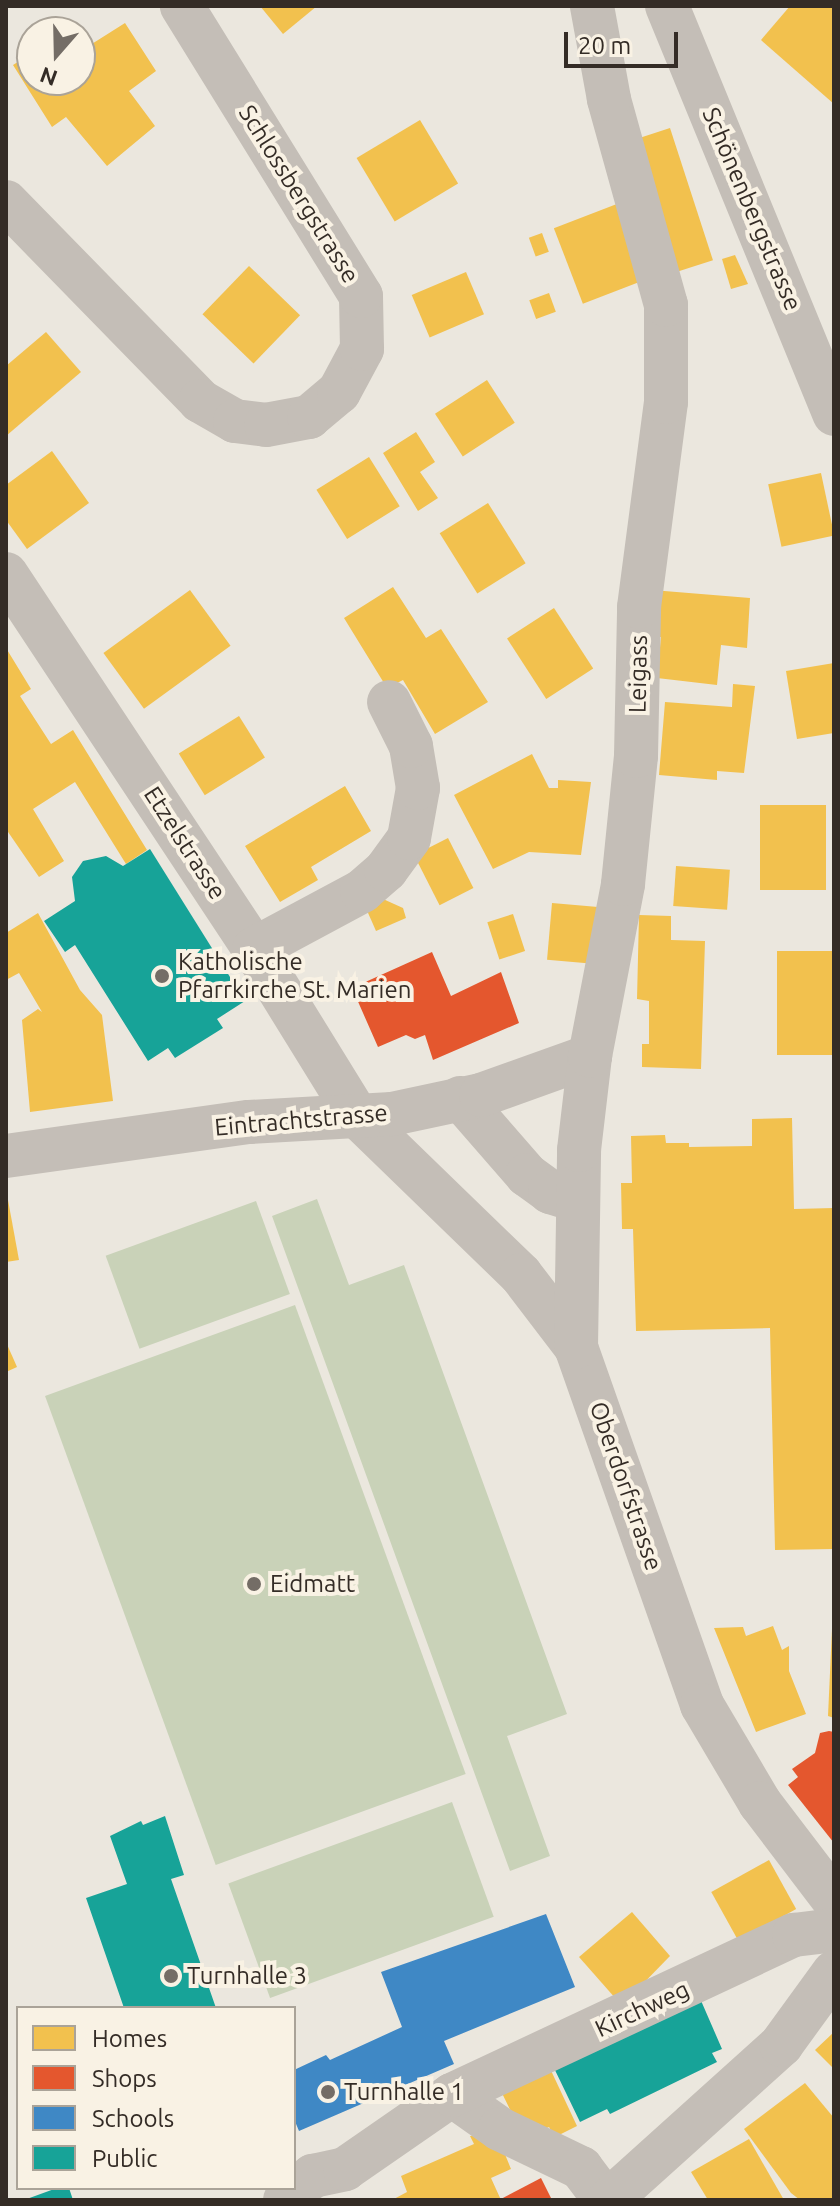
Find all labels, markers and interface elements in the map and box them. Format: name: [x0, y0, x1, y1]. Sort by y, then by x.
north arrow: [16, 16, 96, 96]
scale bar: [568, 16, 682, 66]
text: 20 m: [578, 32, 631, 59]
text: N: [36, 63, 60, 92]
street label: Schlossbergstrasse: [233, 100, 365, 288]
street label: Schönenbergstrasse: [696, 103, 808, 315]
street label: Leigass: [623, 635, 653, 713]
street label: Etzelstrasse: [138, 781, 232, 905]
place label: Katholische Pfarrkirche St. Marien: [178, 948, 411, 1004]
marker: Katholische Pfarrkirche St. Marien: [153, 967, 171, 985]
street label: Eintrachtstrasse: [213, 1098, 389, 1142]
street label: Oberdorfstrasse: [584, 1398, 668, 1574]
place label: Eidmatt: [270, 1570, 355, 1598]
marker: Eidmatt: [245, 1575, 263, 1593]
place label: Turnhalle 3: [187, 1962, 307, 1990]
marker: Turnhalle 3: [162, 1967, 180, 1985]
street label: Kirchweg: [590, 1975, 694, 2043]
legend: [16, 2006, 296, 2190]
text: Homes: [92, 2025, 167, 2052]
text: Shops: [92, 2065, 157, 2092]
place label: Turnhalle 1: [344, 2078, 464, 2106]
marker: Turnhalle 1: [319, 2083, 337, 2101]
text: Schools: [92, 2105, 174, 2132]
text: Public: [92, 2145, 157, 2172]

